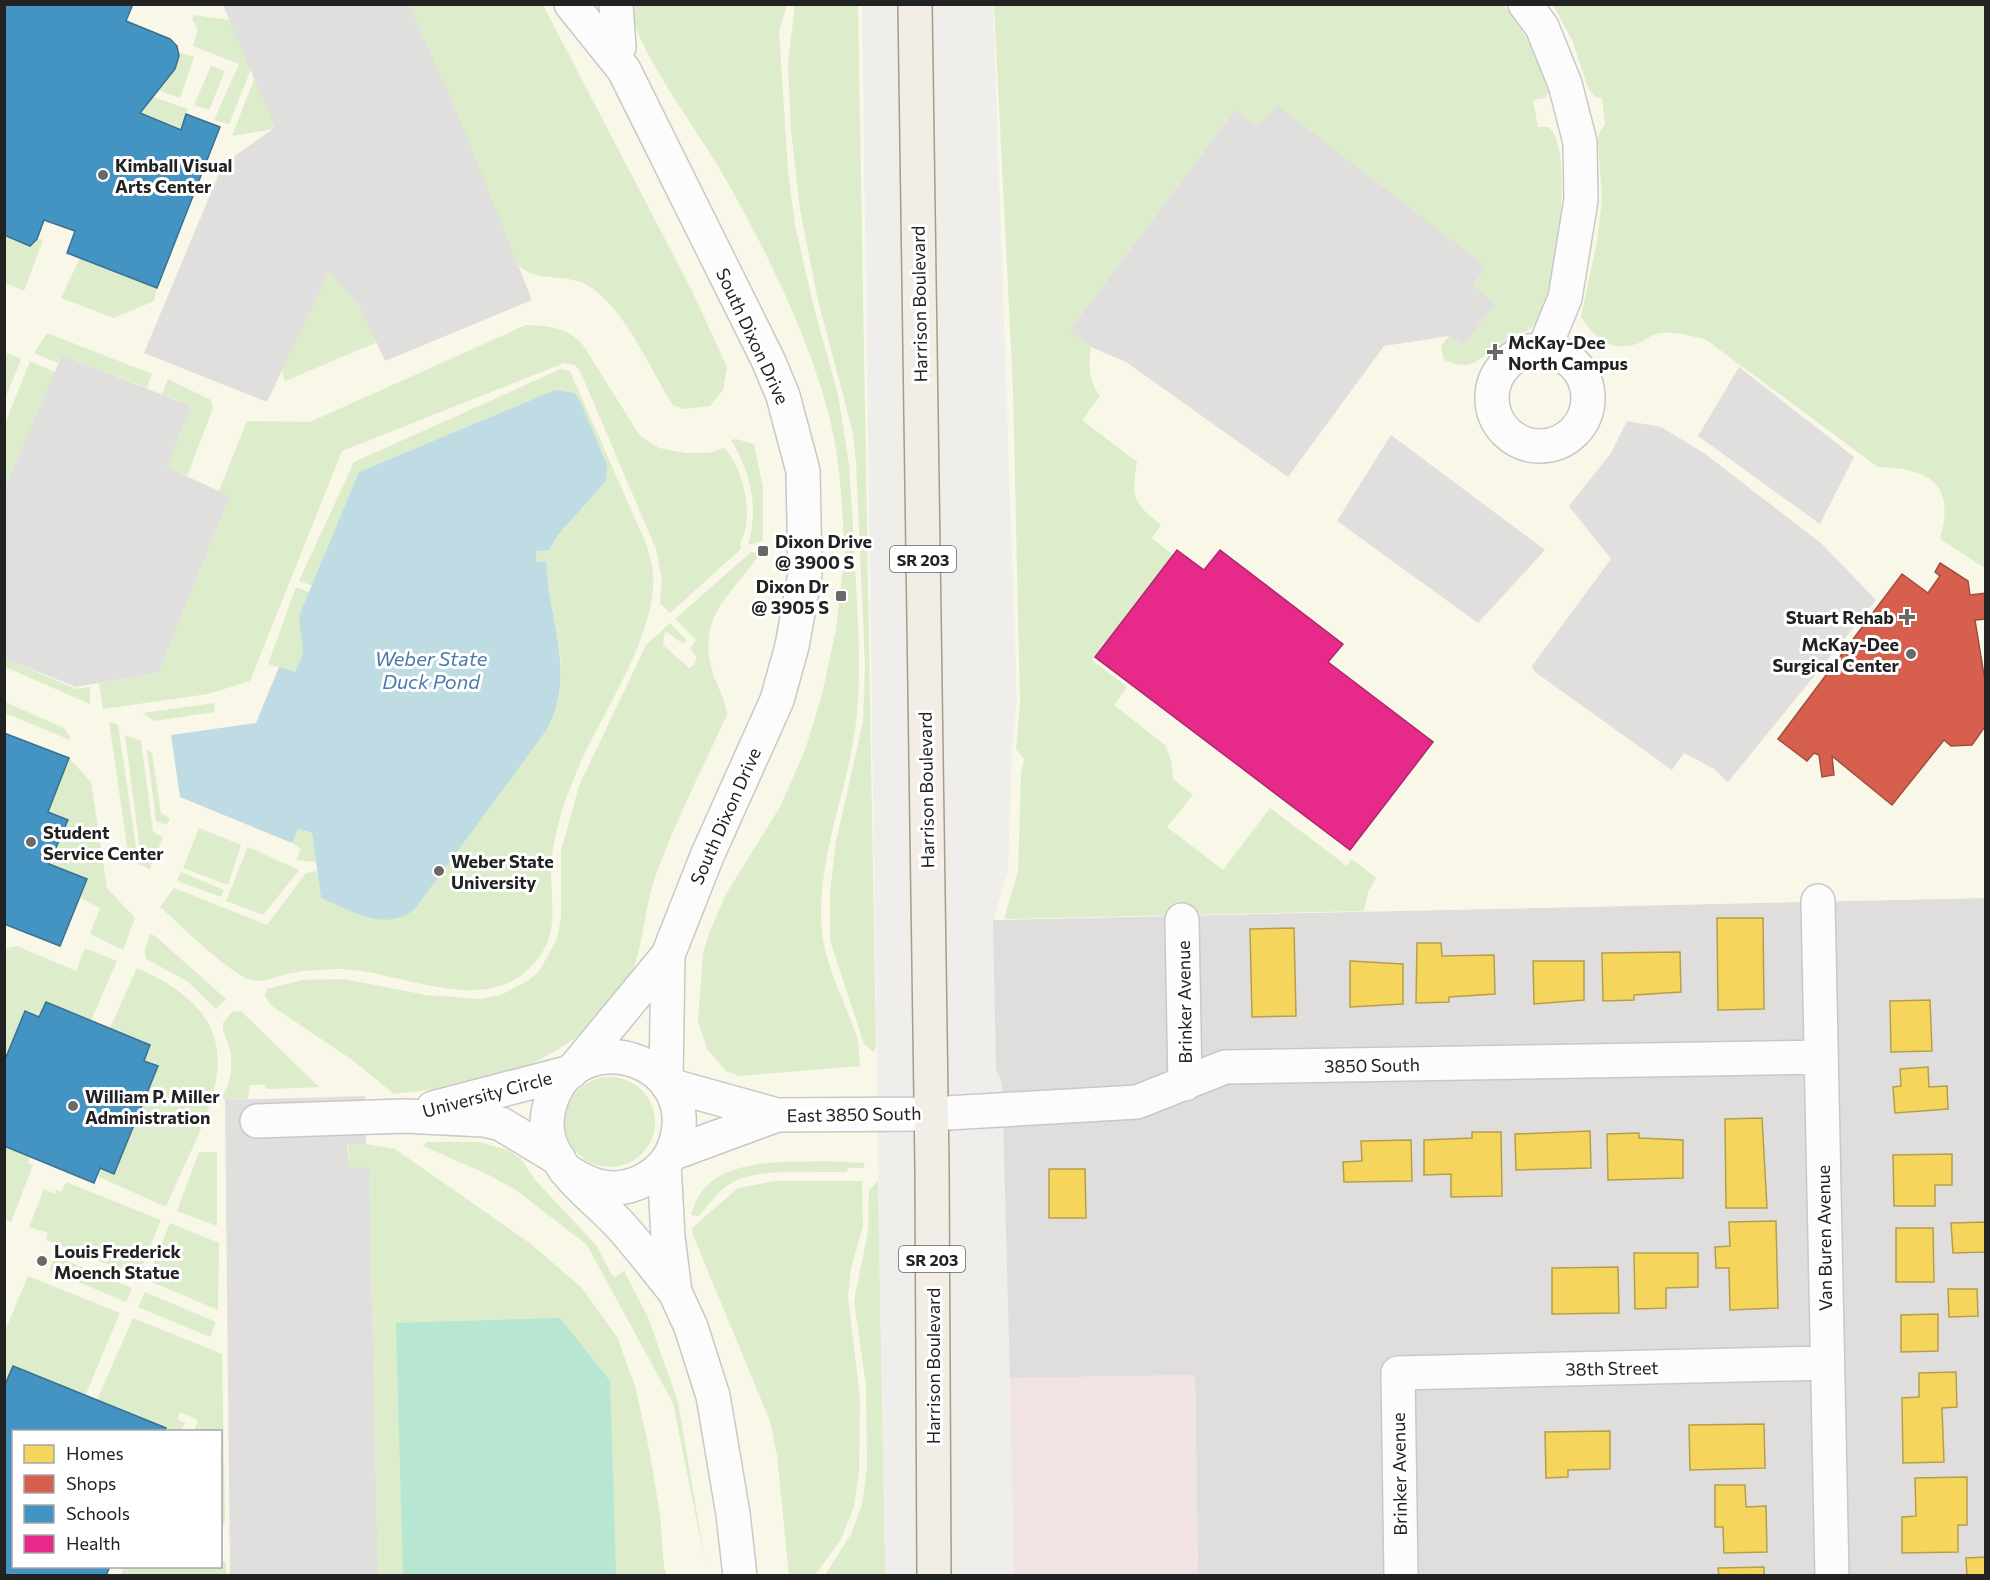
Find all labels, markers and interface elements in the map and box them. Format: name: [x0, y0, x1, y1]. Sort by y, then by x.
place label: Kimball Visual Arts Center: [115, 154, 233, 197]
marker: Kimball Visual Arts Center: [96, 168, 110, 182]
street label: Harrison Boulevard: [907, 225, 931, 383]
street label: South Dixon Drive: [712, 264, 794, 408]
place label: McKay-Dee North Campus: [1508, 331, 1628, 374]
marker: McKay-Dee North Campus: [1486, 343, 1504, 361]
place label: Dixon Drive @ 3900 S: [775, 530, 872, 573]
marker: Dixon Drive @ 3900 S: [756, 544, 770, 558]
road number: SR 203: [890, 546, 956, 572]
place label: Dixon Dr @ 3905 S: [751, 575, 830, 618]
marker: Dixon Dr @ 3905 S: [834, 589, 848, 603]
place label: Stuart Rehab: [1786, 606, 1894, 628]
marker: Stuart Rehab: [1898, 608, 1916, 626]
place label: McKay-Dee Surgical Center: [1772, 633, 1900, 676]
water label: Weber State Duck Pond: [375, 646, 488, 693]
marker: McKay-Dee Surgical Center: [1904, 647, 1918, 661]
street label: Harrison Boulevard: [914, 711, 938, 869]
street label: South Dixon Drive: [685, 744, 765, 888]
place label: Student Service Center: [43, 821, 164, 864]
marker: Student Service Center: [24, 835, 38, 849]
place label: Weber State University: [451, 850, 554, 893]
marker: Weber State University: [432, 864, 446, 878]
street label: Brinker Avenue: [1172, 940, 1196, 1064]
street label: 3850 South: [1324, 1053, 1420, 1077]
street label: University Circle: [420, 1066, 554, 1122]
place label: William P. Miller Administration: [85, 1085, 220, 1128]
marker: William P. Miller Administration: [66, 1099, 80, 1113]
street label: East 3850 South: [786, 1102, 922, 1126]
street label: Van Buren Avenue: [1812, 1165, 1836, 1311]
place label: Louis Frederick Moench Statue: [54, 1240, 181, 1283]
road number: SR 203: [899, 1246, 965, 1272]
marker: Louis Frederick Moench Statue: [35, 1254, 49, 1268]
street label: Harrison Boulevard: [922, 1288, 944, 1444]
street label: 38th Street: [1565, 1356, 1659, 1380]
street label: Brinker Avenue: [1387, 1412, 1411, 1536]
legend: [12, 1430, 222, 1568]
text: Homes: [66, 1442, 124, 1464]
text: Shops: [66, 1472, 116, 1494]
text: Schools: [66, 1502, 130, 1524]
text: Health: [66, 1532, 121, 1554]

